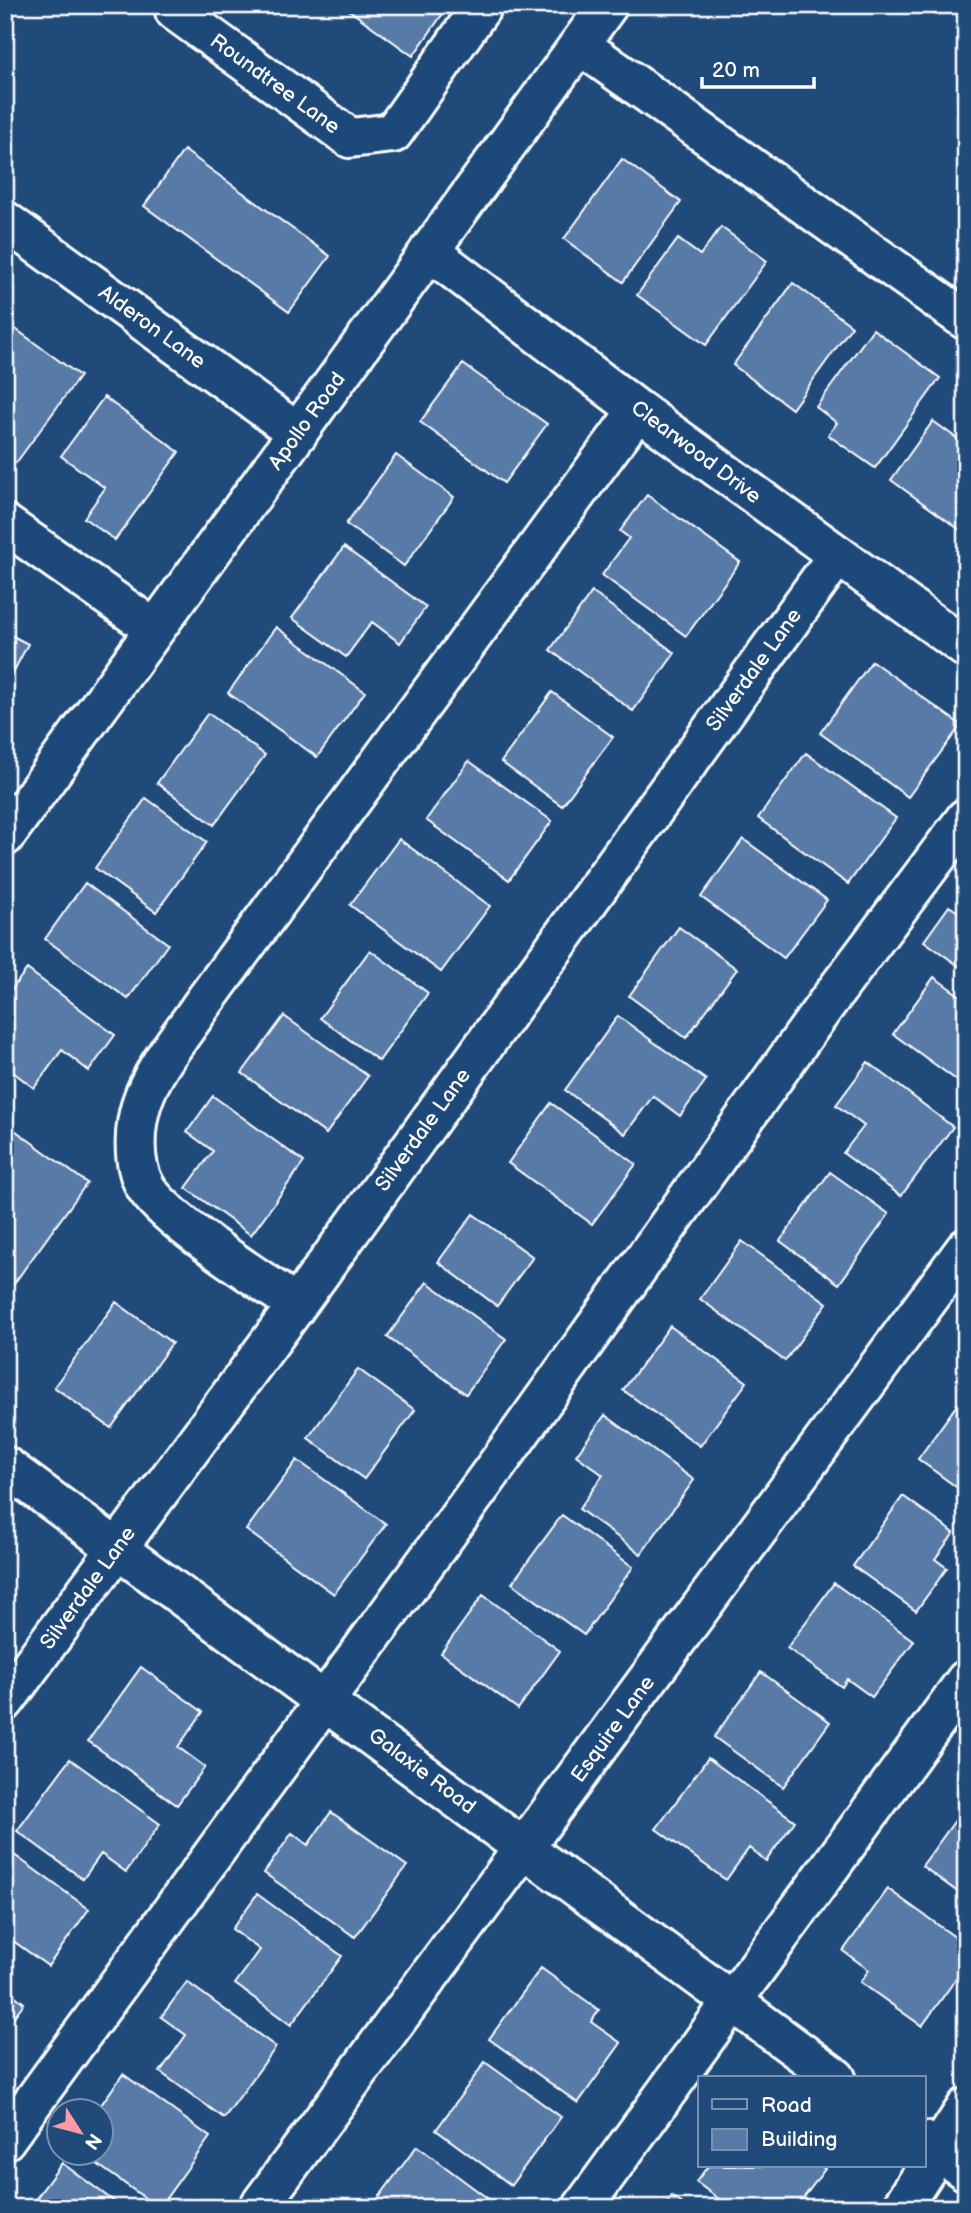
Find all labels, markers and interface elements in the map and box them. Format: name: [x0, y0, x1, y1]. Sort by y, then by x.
street label: Roundtree Lane: [205, 29, 345, 139]
scale bar: [702, 46, 814, 90]
text: 20 m: [712, 58, 760, 83]
street label: Alderon Lane: [94, 280, 210, 374]
street label: Apollo Road: [263, 367, 351, 475]
street label: Clearwood Drive: [626, 395, 766, 509]
street label: Silverdale Lane: [701, 604, 807, 736]
street label: Silverdale Lane: [370, 1064, 476, 1196]
street label: Silverdale Lane: [35, 1522, 141, 1654]
street label: Esquire Lane: [566, 1671, 660, 1787]
street label: Galaxie Road: [363, 1723, 481, 1819]
legend: [698, 2076, 926, 2168]
text: Road: [761, 2093, 812, 2118]
north arrow: [46, 2098, 116, 2168]
text: Building: [761, 2127, 837, 2152]
text: N: [79, 2129, 106, 2154]

